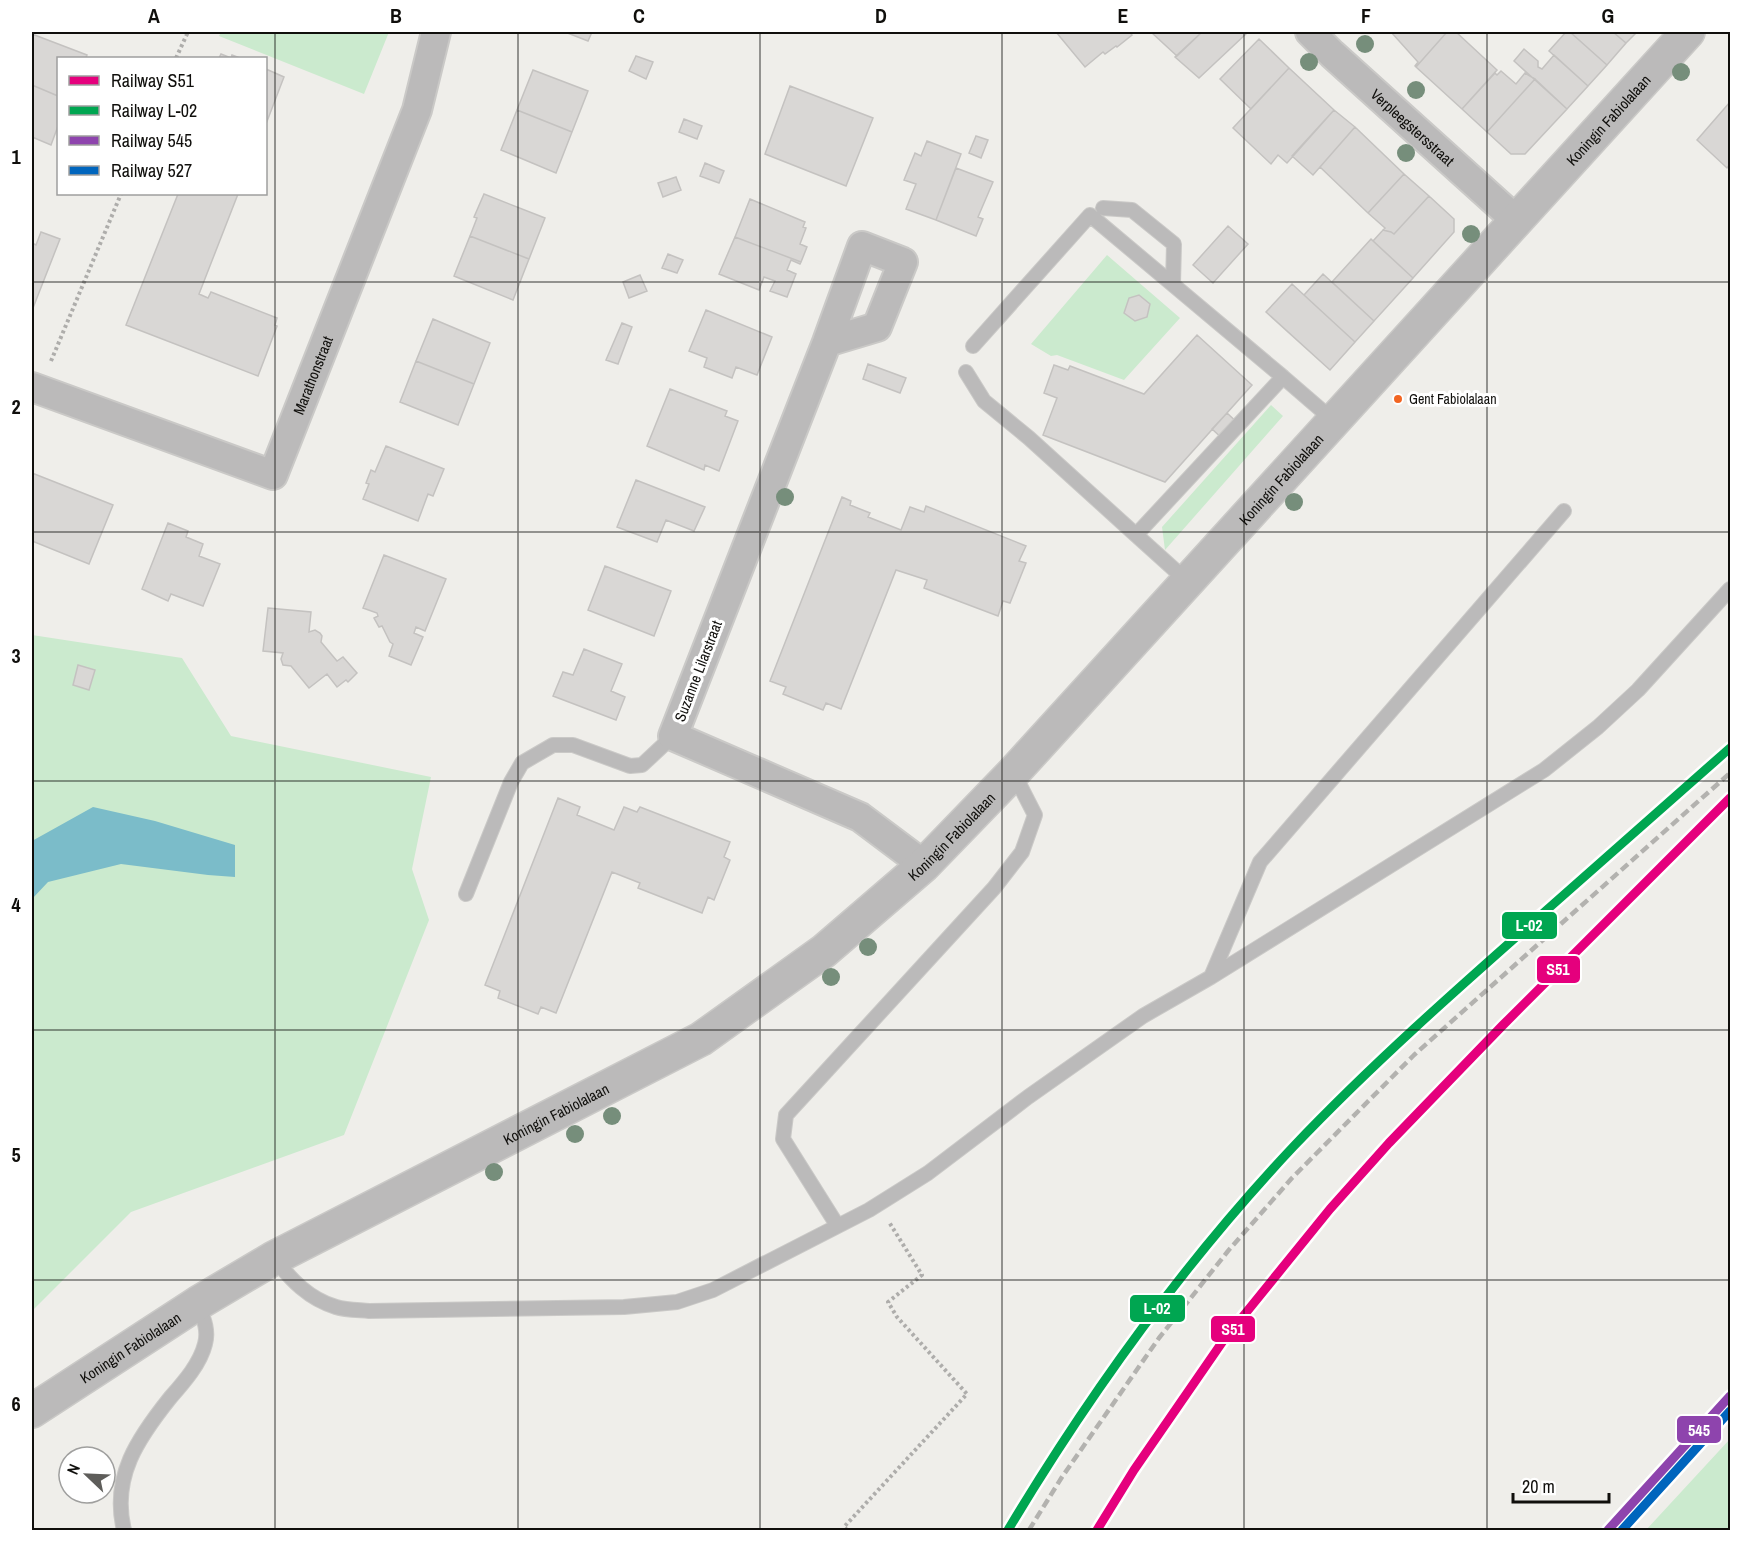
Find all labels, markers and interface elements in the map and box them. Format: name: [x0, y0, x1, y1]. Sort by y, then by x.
text: A: [148, 2, 160, 29]
text: B: [390, 2, 402, 29]
text: C: [633, 2, 645, 29]
text: D: [875, 2, 887, 29]
text: E: [1118, 2, 1129, 29]
text: F: [1361, 2, 1371, 29]
text: G: [1602, 2, 1614, 29]
legend: [57, 57, 267, 195]
text: Railway S51: [111, 68, 195, 93]
street label: Koningin Fabiolalaan: [1561, 70, 1655, 170]
street label: Verpleegstersstraat: [1366, 84, 1460, 171]
text: Railway L-02: [111, 98, 197, 123]
text: Railway 545: [111, 128, 192, 153]
text: 1: [11, 143, 21, 170]
text: Railway 527: [111, 158, 192, 183]
street label: Marathonstraat: [287, 332, 338, 417]
place label: Gent Fabiolalaan: [1409, 390, 1497, 408]
text: 2: [11, 393, 21, 420]
marker: Gent Fabiolalaan: [1392, 393, 1404, 405]
street label: Koningin Fabiolalaan: [1234, 429, 1328, 529]
street label: Suzanne Lilarstraat: [669, 617, 727, 725]
text: 3: [11, 642, 21, 669]
street label: Koningin Fabiolalaan: [903, 787, 1000, 885]
text: 4: [11, 891, 21, 918]
line badge: L-02: [1501, 911, 1558, 940]
text: L-02: [1516, 914, 1542, 936]
line badge: S51: [1536, 955, 1581, 984]
text: S51: [1546, 958, 1570, 980]
street label: Koningin Fabiolalaan: [499, 1078, 612, 1149]
text: 5: [11, 1141, 21, 1168]
line badge: L-02: [1129, 1294, 1186, 1323]
text: L-02: [1144, 1297, 1170, 1319]
street label: Koningin Fabiolalaan: [76, 1307, 185, 1388]
line badge: S51: [1210, 1315, 1256, 1343]
text: S51: [1221, 1318, 1245, 1340]
text: 6: [11, 1390, 21, 1417]
line badge: 545: [1676, 1415, 1722, 1444]
text: 545: [1688, 1419, 1710, 1441]
north arrow: [57, 1445, 117, 1505]
text: N: [61, 1460, 85, 1478]
scale bar: [1513, 1466, 1609, 1504]
text: 20 m: [1522, 1474, 1555, 1499]

